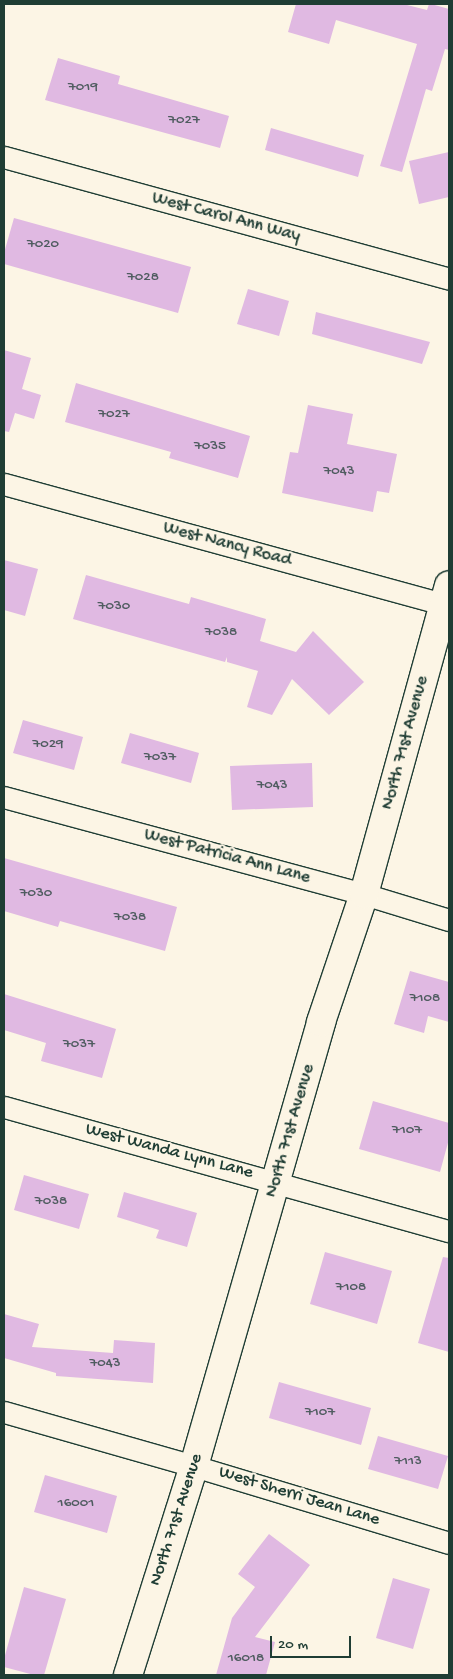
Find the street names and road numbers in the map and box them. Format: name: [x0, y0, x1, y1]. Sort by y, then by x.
street label: West Carol Ann Way: [149, 188, 303, 248]
street label: West Nancy Road: [161, 518, 293, 572]
street label: North 71st Avenue: [378, 674, 434, 812]
street label: West Patricia Ann Lane: [142, 824, 312, 890]
street label: North 71st Avenue: [262, 1062, 320, 1200]
street label: West Wanda Lynn Lane: [83, 1119, 255, 1185]
street label: North 71st Avenue: [145, 1451, 209, 1589]
street label: West Sherri Jean Lane: [216, 1462, 382, 1532]

